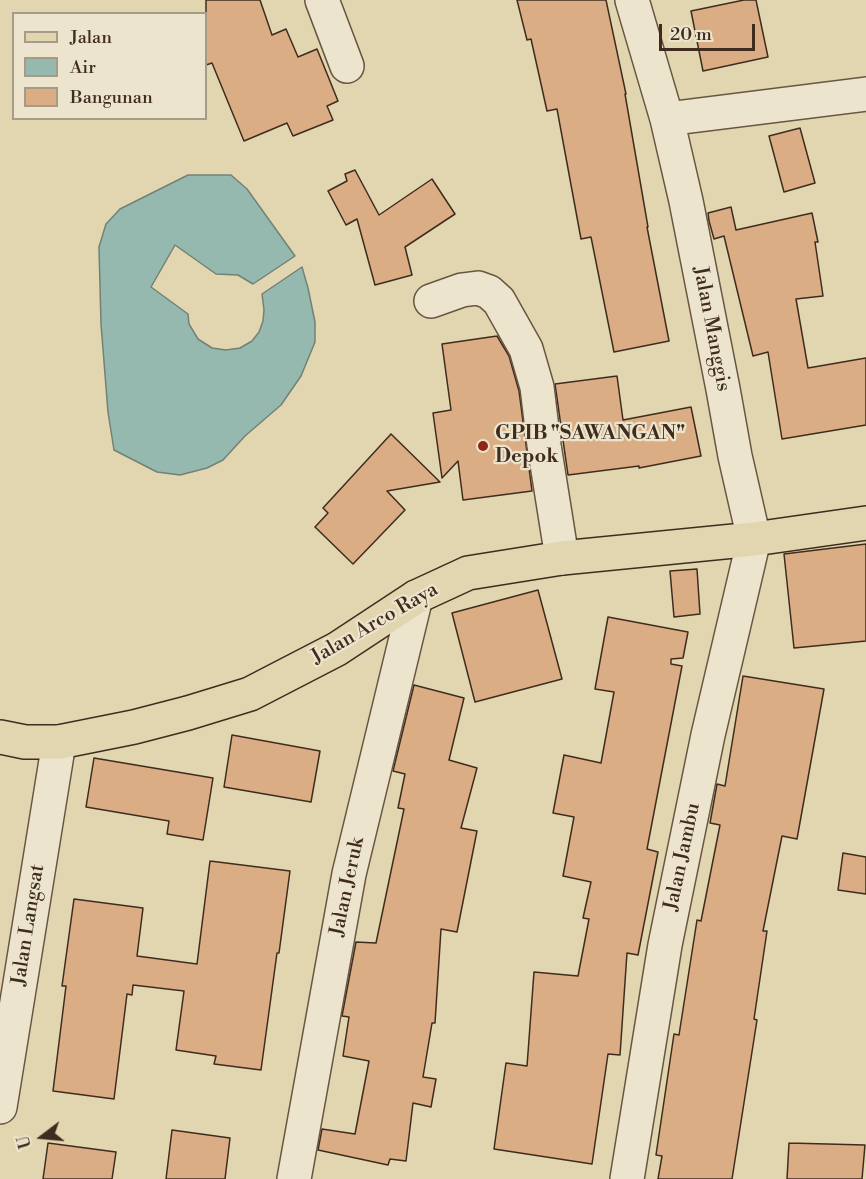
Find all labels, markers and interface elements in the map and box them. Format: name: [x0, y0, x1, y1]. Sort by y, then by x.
legend: [12, 12, 207, 120]
scale bar: [662, 12, 758, 50]
text: 20 m: [670, 23, 712, 46]
text: Jalan: [70, 26, 112, 49]
text: Air: [70, 56, 96, 79]
text: Bangunan: [70, 86, 153, 109]
street label: Jalan Manggis: [687, 265, 735, 393]
place label: GPIB "SAWANGAN" Depok: [495, 422, 685, 469]
marker: GPIB "SAWANGAN" Depok: [476, 439, 490, 453]
street label: Jalan Arco Raya: [307, 578, 443, 670]
street label: Jalan Jambu: [660, 801, 706, 913]
street label: Jalan Jeruk: [326, 835, 370, 939]
street label: Jalan Langsat: [8, 863, 50, 987]
north arrow: [12, 1107, 72, 1167]
text: U: [13, 1133, 36, 1151]

